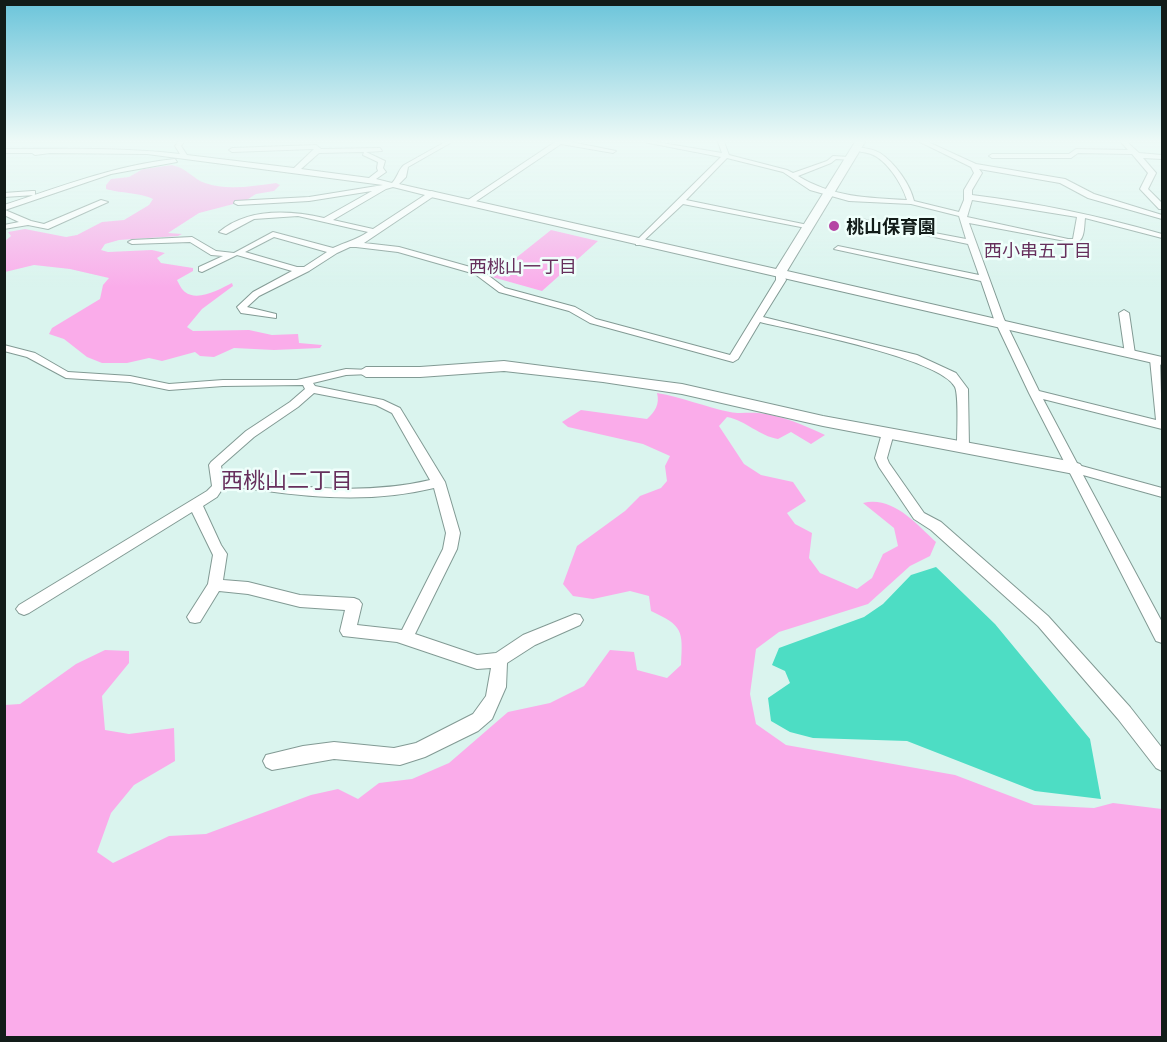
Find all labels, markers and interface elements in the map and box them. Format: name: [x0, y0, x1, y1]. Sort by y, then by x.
place label: 桃山保育園: [846, 215, 936, 237]
marker: 桃山保育園: [827, 219, 841, 233]
district label: 西小串五丁目: [984, 239, 1092, 261]
district label: 西桃山一丁目: [469, 255, 577, 277]
district label: 西桃山二丁目: [221, 467, 353, 493]

